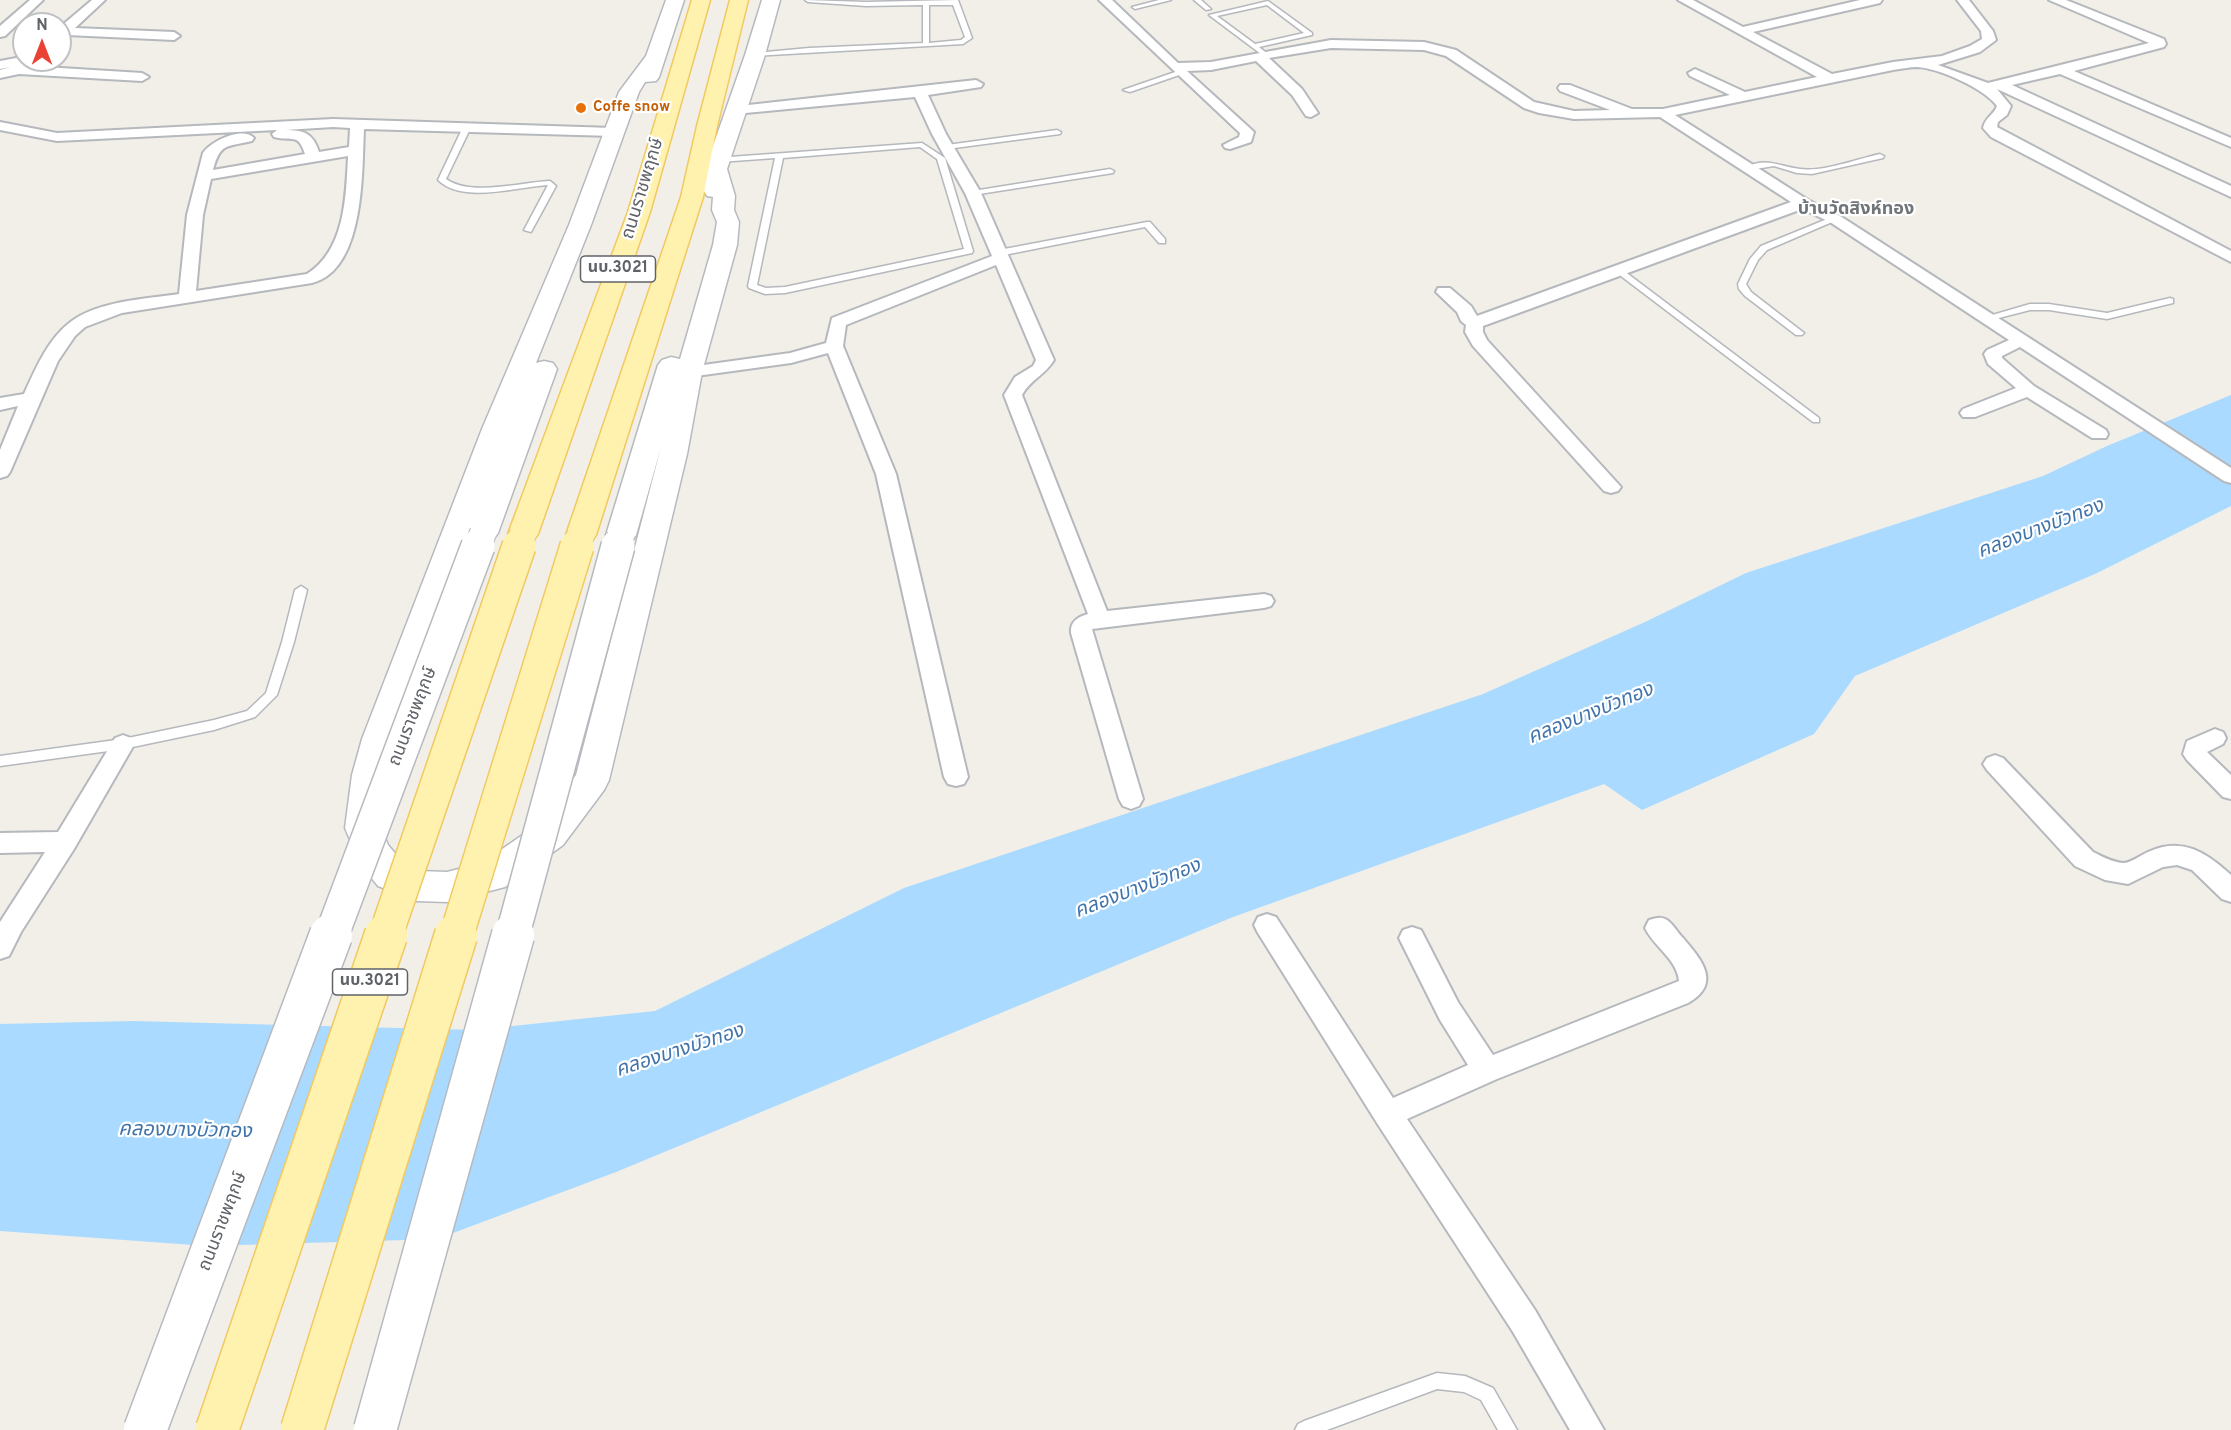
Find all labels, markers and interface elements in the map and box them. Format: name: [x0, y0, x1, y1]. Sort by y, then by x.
north arrow: [12, 12, 72, 72]
text: N: [36, 16, 48, 36]
place label: Coffe snow: [593, 99, 670, 117]
marker: Coffe snow: [574, 101, 588, 115]
street label: ถนนราชพฤกษ์: [618, 136, 670, 242]
district label: บ้านวัดสิงห์ทอง: [1798, 199, 1914, 221]
road number: นบ.3021: [580, 256, 656, 282]
water label: คลองบางบัวทอง: [1975, 495, 2107, 565]
street label: ถนนราชพฤกษ์: [385, 664, 443, 770]
water label: คลองบางบัวทอง: [1525, 679, 1657, 751]
water label: คลองบางบัวทอง: [1072, 855, 1204, 925]
road number: นบ.3021: [332, 969, 407, 995]
water label: คลองบางบัวทอง: [613, 1020, 747, 1084]
water label: คลองบางบัวทอง: [118, 1119, 252, 1145]
street label: ถนนราชพฤกษ์: [195, 1169, 253, 1275]

